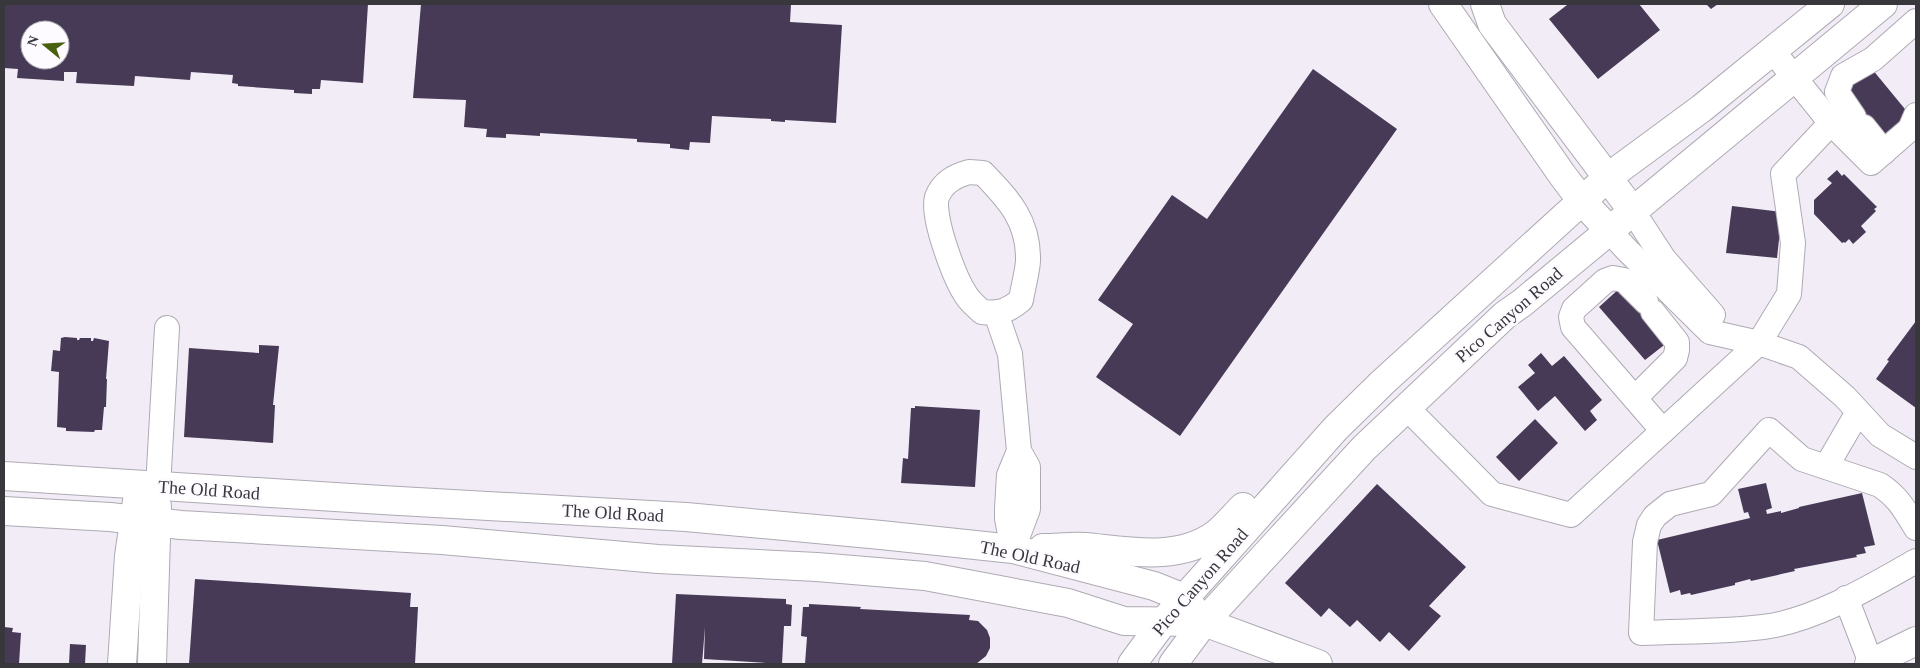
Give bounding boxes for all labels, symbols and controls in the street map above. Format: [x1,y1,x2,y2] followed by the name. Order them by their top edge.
[20,20,70,70] north arrow
[24,34,42,48] text: N
[1451,263,1567,367] street label: Pico Canyon Road
[157,476,261,504] street label: The Old Road
[562,500,664,526] street label: The Old Road
[1148,524,1252,640] street label: Pico Canyon Road
[978,537,1082,577] street label: The Old Road

